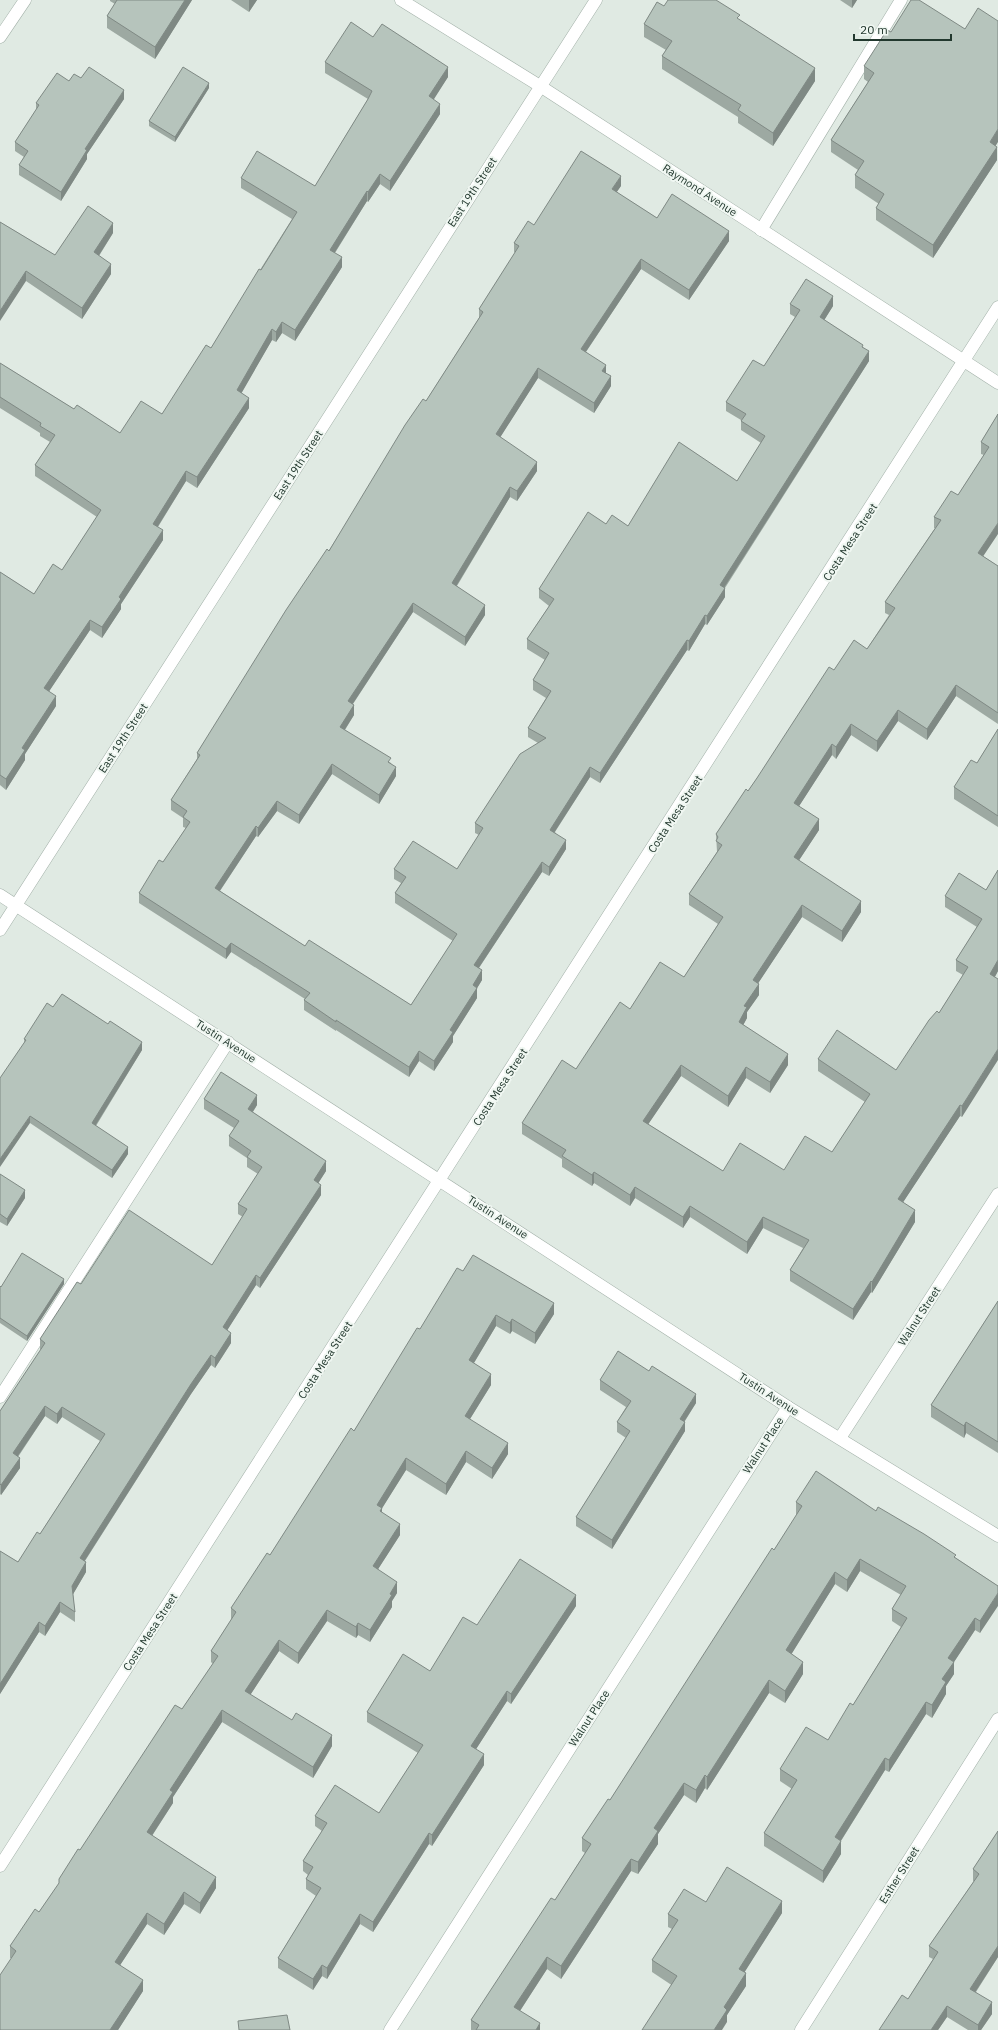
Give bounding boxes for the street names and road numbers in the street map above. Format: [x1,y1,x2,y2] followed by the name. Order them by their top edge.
[444,154,500,229] street label: East 19th Street
[660,161,740,219] street label: Raymond Avenue
[270,427,326,502] street label: East 19th Street
[820,501,880,583] street label: Costa Mesa Street
[95,700,151,775] street label: East 19th Street
[645,773,705,855] street label: Costa Mesa Street
[193,1016,259,1066] street label: Tustin Avenue
[470,1046,530,1128] street label: Costa Mesa Street
[465,1192,531,1242] street label: Tustin Avenue
[895,1284,943,1348] street label: Walnut Street
[295,1319,355,1401] street label: Costa Mesa Street
[736,1369,802,1419] street label: Tustin Avenue
[740,1414,786,1476] street label: Walnut Place
[120,1591,180,1673] street label: Costa Mesa Street
[566,1687,612,1749] street label: Walnut Place
[876,1844,922,1906] street label: Esther Street

